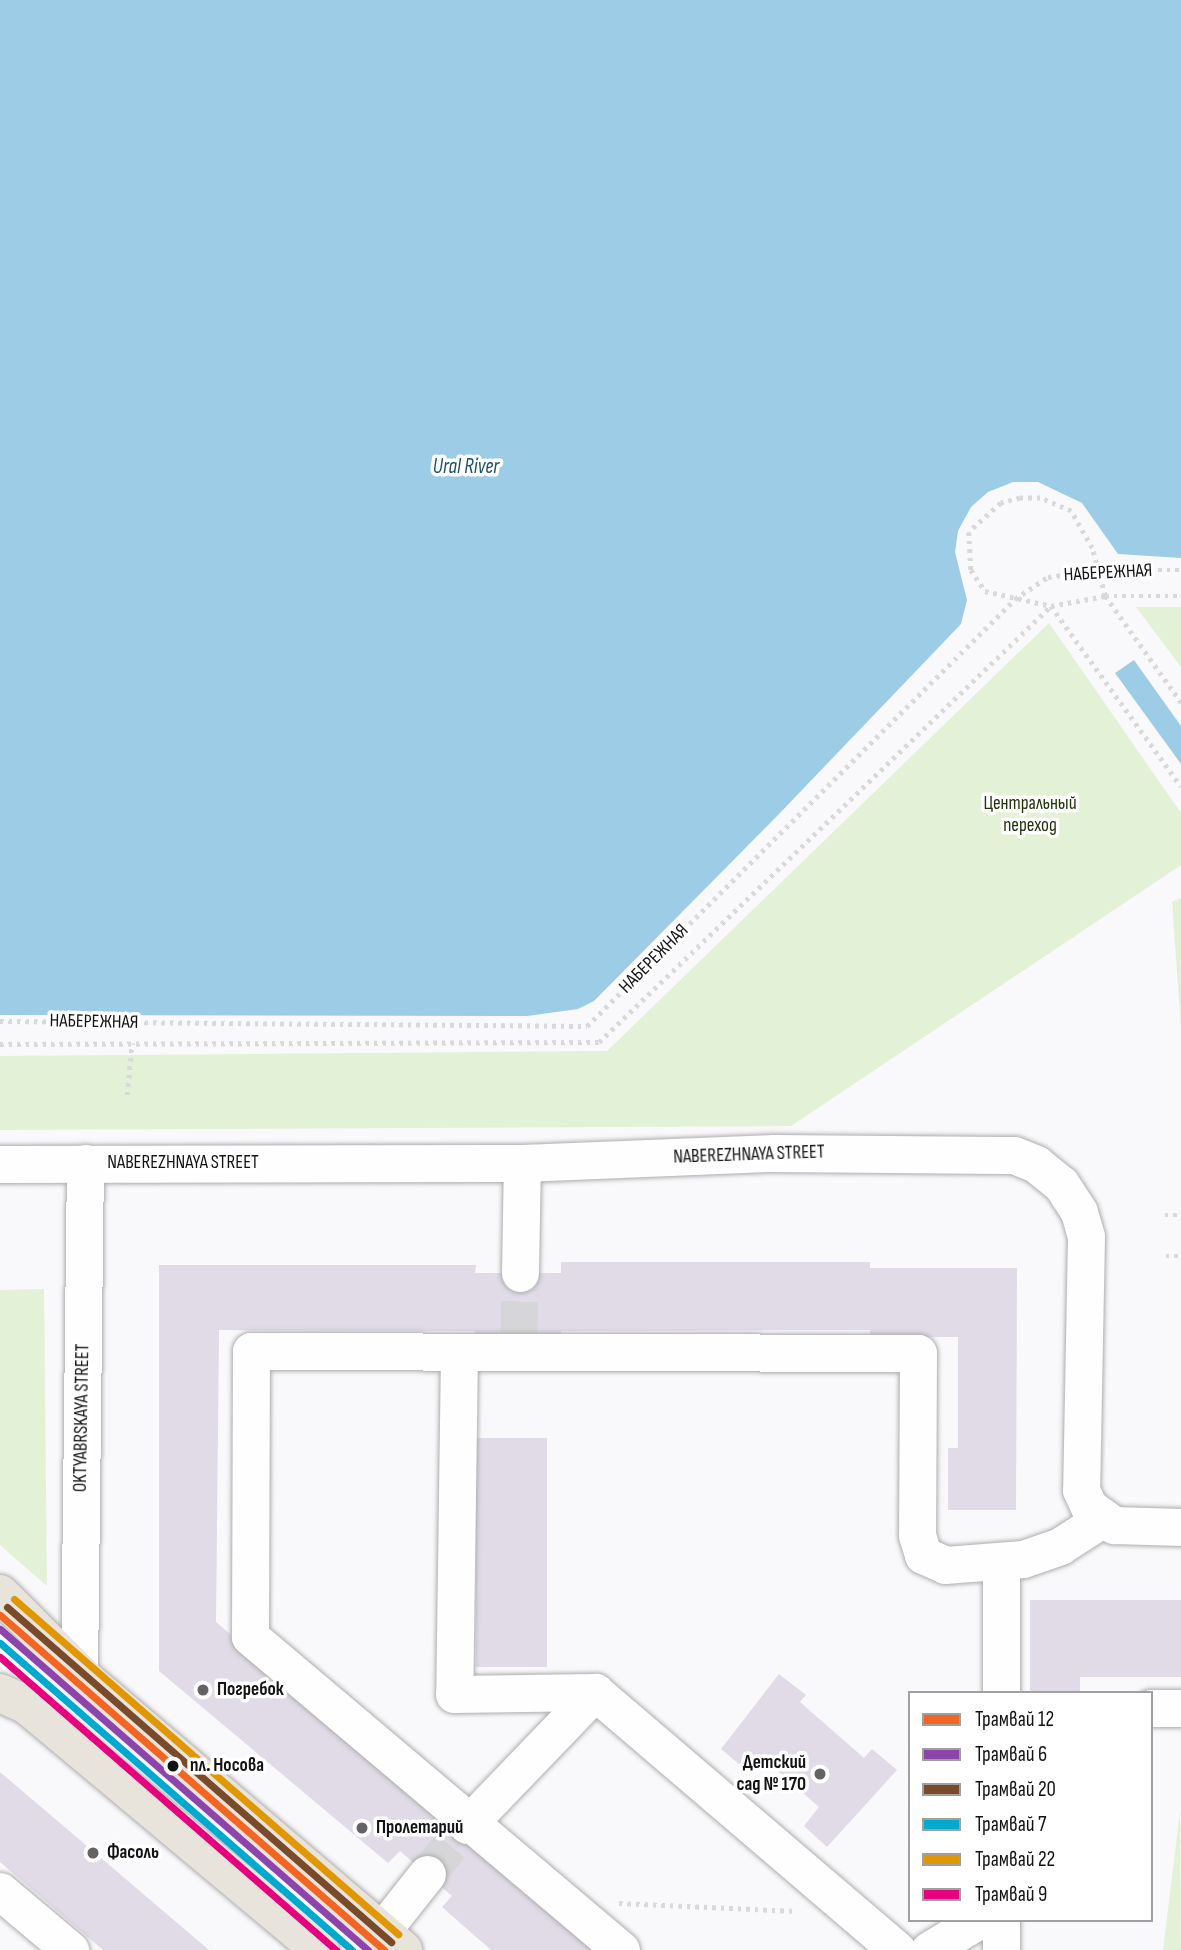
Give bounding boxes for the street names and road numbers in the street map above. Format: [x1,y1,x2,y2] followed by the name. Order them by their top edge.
[1063,559,1153,587] street label: НАБЕРЕЖНАЯ
[615,920,693,998] street label: НАБЕРЕЖНАЯ
[50,1010,138,1034] street label: НАБЕРЕЖНАЯ
[673,1141,825,1169] street label: NABEREZHNAYA STREET
[107,1152,259,1174] street label: NABEREZHNAYA STREET
[69,1344,95,1492] street label: OKTYABRSKAYA STREET

